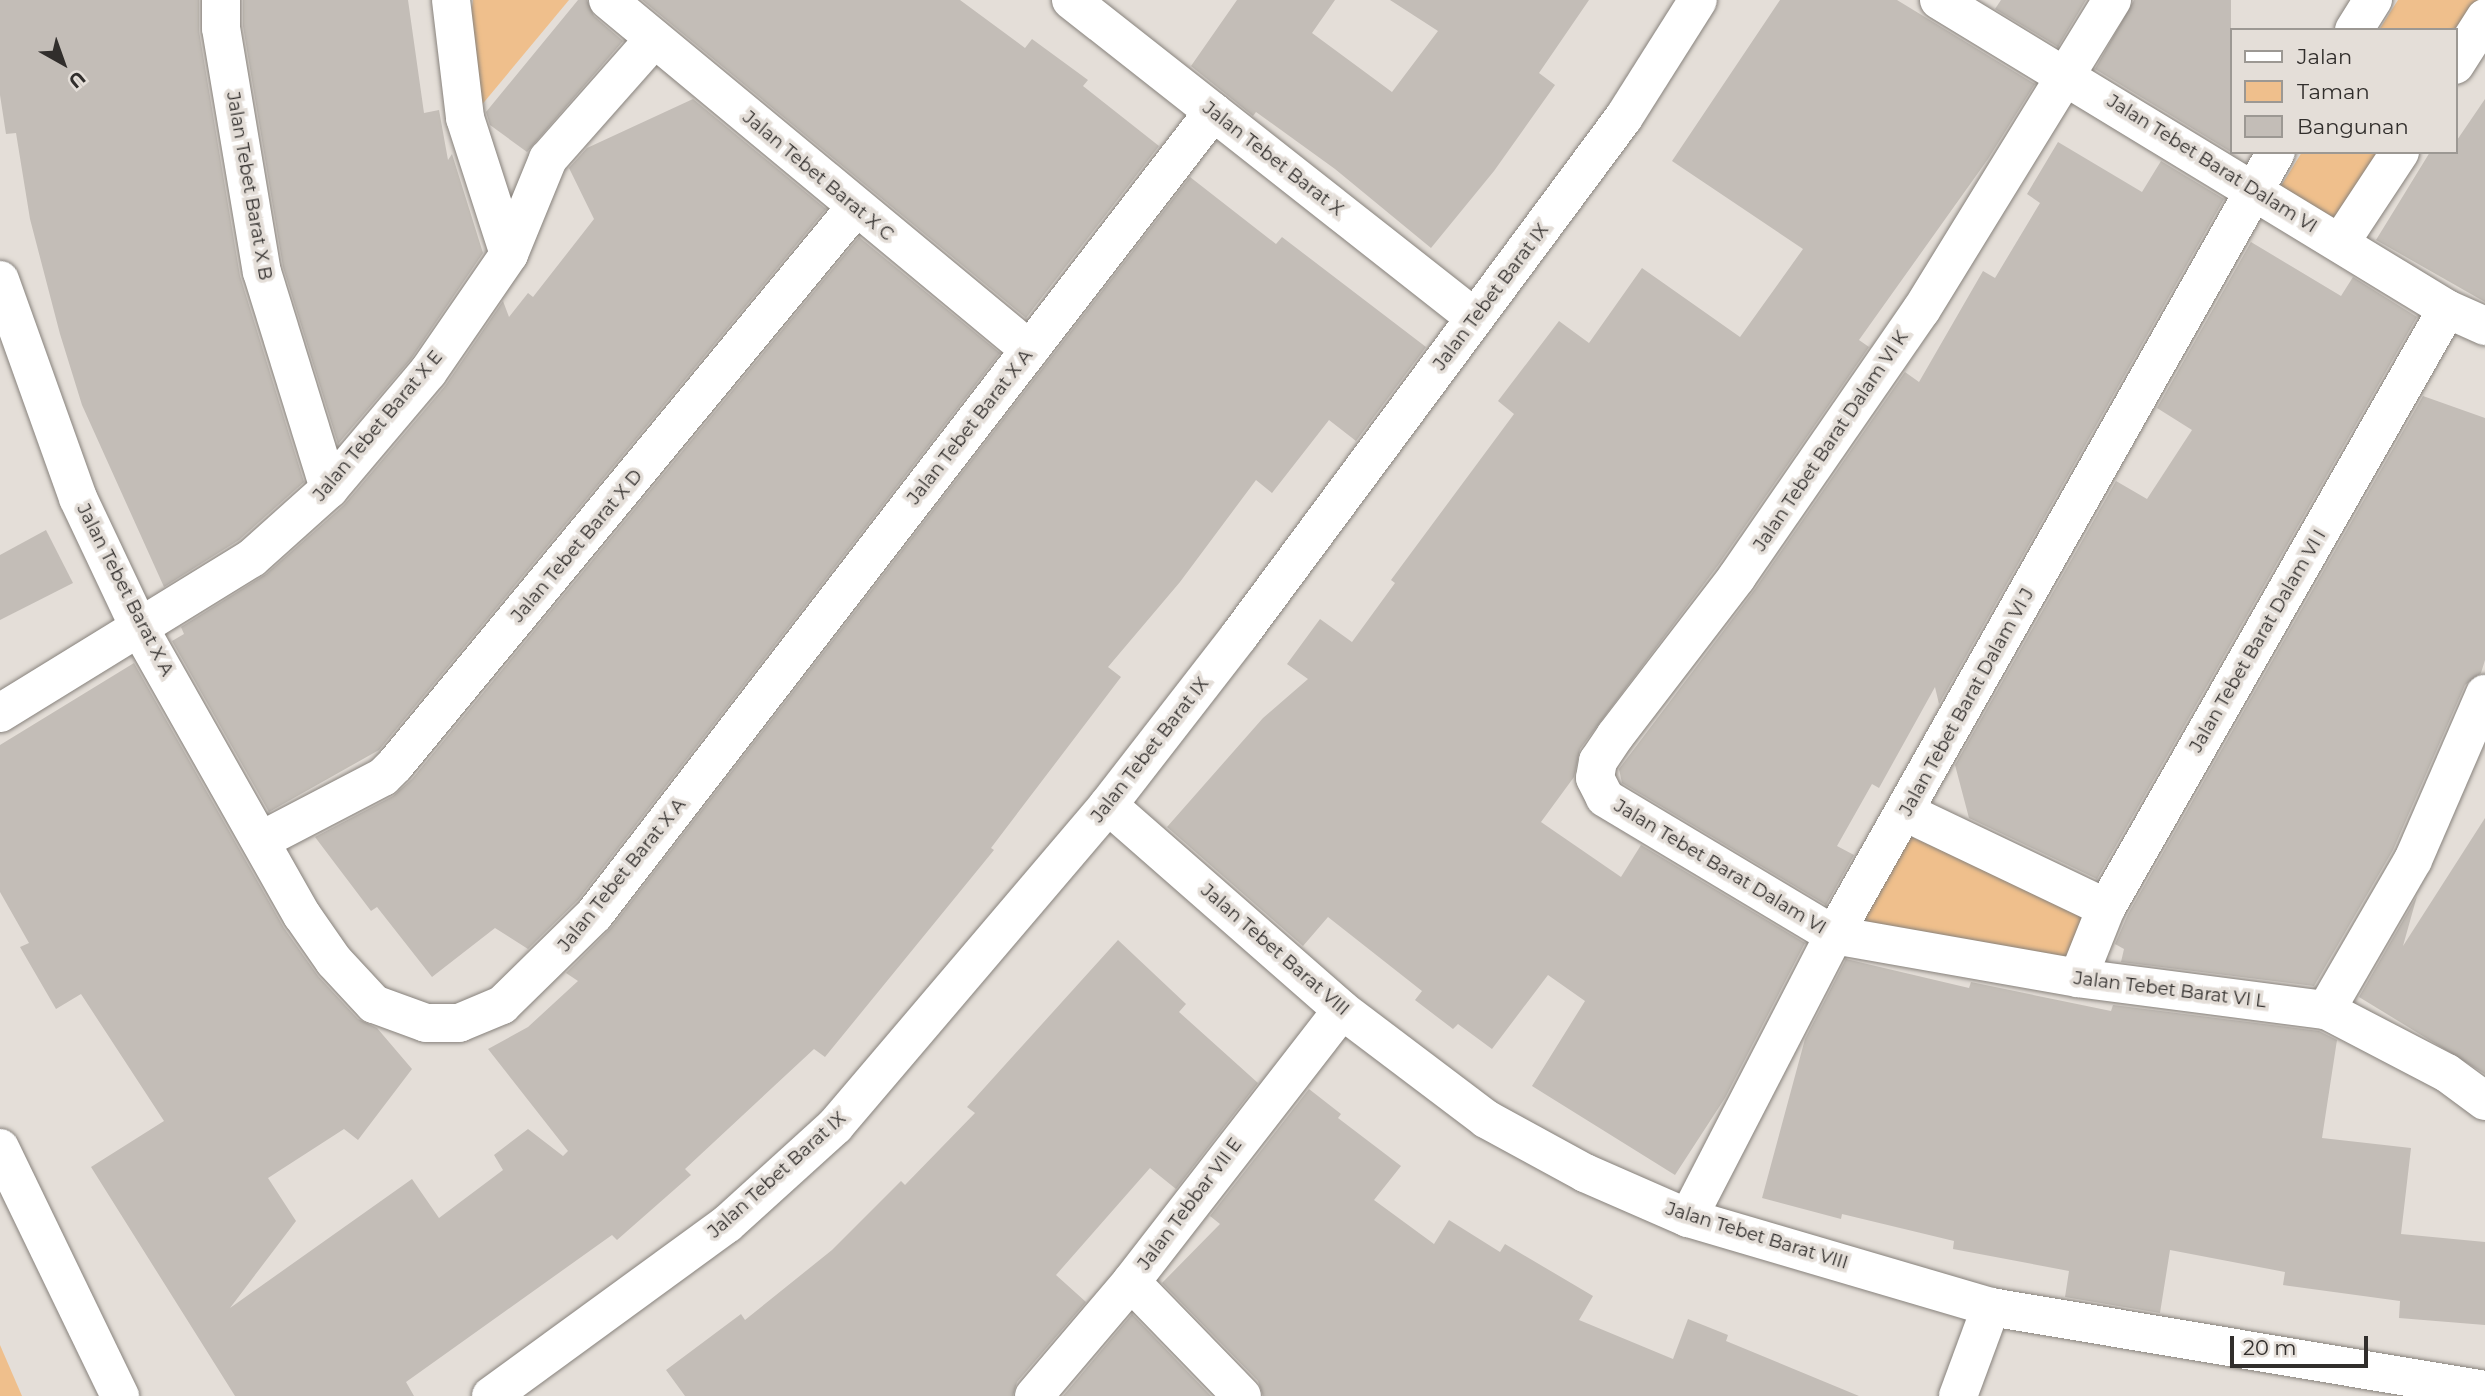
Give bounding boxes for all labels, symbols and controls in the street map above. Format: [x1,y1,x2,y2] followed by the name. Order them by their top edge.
[28,28,98,98] north arrow
[2230,28,2457,154] legend
[2297,44,2352,69] text: Jalan
[64,66,90,93] text: U
[2297,79,2370,104] text: Taman
[222,90,276,282] street label: Jalan Tebet Barat X B
[2103,90,2321,238] street label: Jalan Tebet Barat Dalam VI
[1198,97,1348,221] street label: Jalan Tebet Barat X
[738,107,898,245] street label: Jalan Tebet Barat X C
[2297,114,2409,139] text: Bangunan
[1429,220,1553,374] street label: Jalan Tebet Barat IX
[1749,327,1913,555] street label: Jalan Tebet Barat Dalam VI K
[903,345,1037,509] street label: Jalan Tebet Barat X A
[309,347,447,505] street label: Jalan Tebet Barat X E
[507,466,647,626] street label: Jalan Tebet Barat X D
[72,500,178,680] street label: Jalan Tebet Barat X A
[2185,526,2331,756] street label: Jalan Tebet Barat Dalam VI I
[1895,584,2039,820] street label: Jalan Tebet Barat Dalam VI J
[1087,673,1213,827] street label: Jalan Tebet Barat IX
[554,794,690,956] street label: Jalan Tebet Barat X A
[1610,795,1830,939] street label: Jalan Tebet Barat Dalam VI
[1197,880,1353,1020] street label: Jalan Tebet Barat VIII
[2073,967,2267,1013] street label: Jalan Tebet Barat VI L
[704,1108,850,1242] street label: Jalan Tebet Barat IX
[1134,1134,1246,1274] street label: Jalan Tebbar VII E
[1663,1198,1851,1274] street label: Jalan Tebet Barat VIII
[2233,1322,2371,1366] scale bar
[2243,1335,2297,1360] text: 20 m

